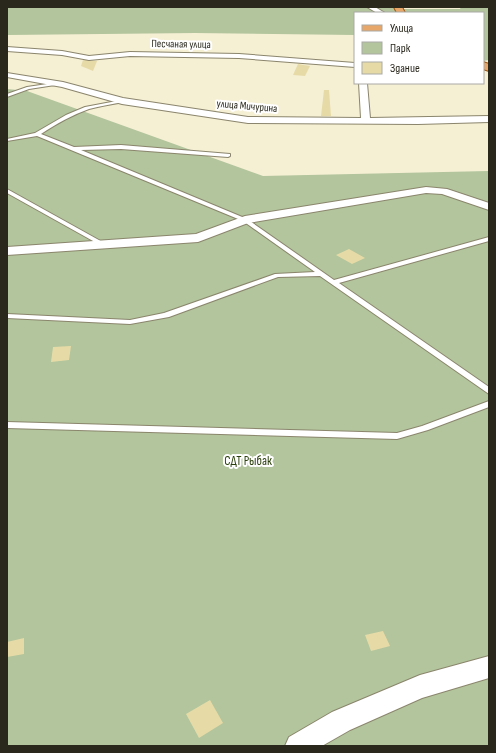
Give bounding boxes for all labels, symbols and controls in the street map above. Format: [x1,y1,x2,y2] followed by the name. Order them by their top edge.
[354,12,484,84] legend
[390,21,414,36] text: Улица
[151,37,211,51] street label: Песчаная улица
[390,41,411,56] text: Парк
[390,61,420,76] text: Здание
[216,97,278,115] street label: улица Мичурина
[224,453,272,469] park label: СДТ Рыбак

